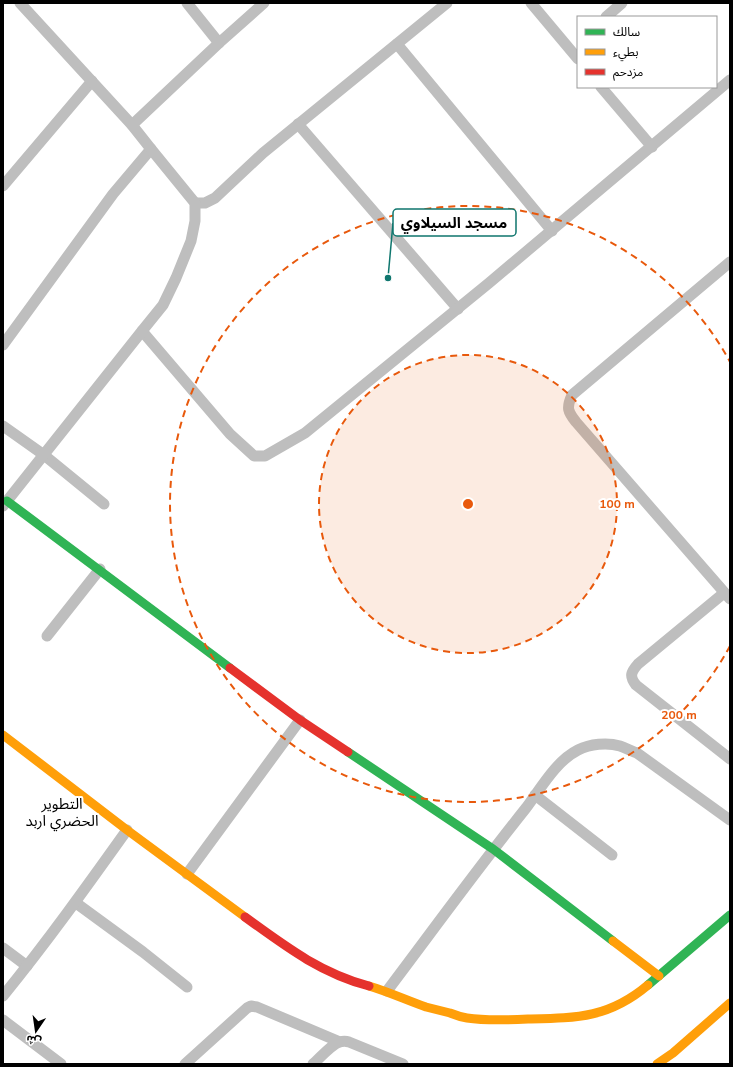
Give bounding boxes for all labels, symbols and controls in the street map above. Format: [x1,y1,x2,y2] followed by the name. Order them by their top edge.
[577,16,717,88] legend
[613,24,640,40] text: سالك
[613,44,639,62] text: بطيء
[613,64,643,81] text: مزدحم
[393,209,516,236] callout: مسجد السيلاوي
[401,213,507,234] text: مسجد السيلاوي
[599,496,635,512] text: 100 m
[461,497,475,511] centre of rings
[661,707,697,723] text: 200 m
[25,794,99,832] district label: التطوير الحضري اربد
[16,1011,56,1051] north arrow
[25,1031,43,1049] text: ش

